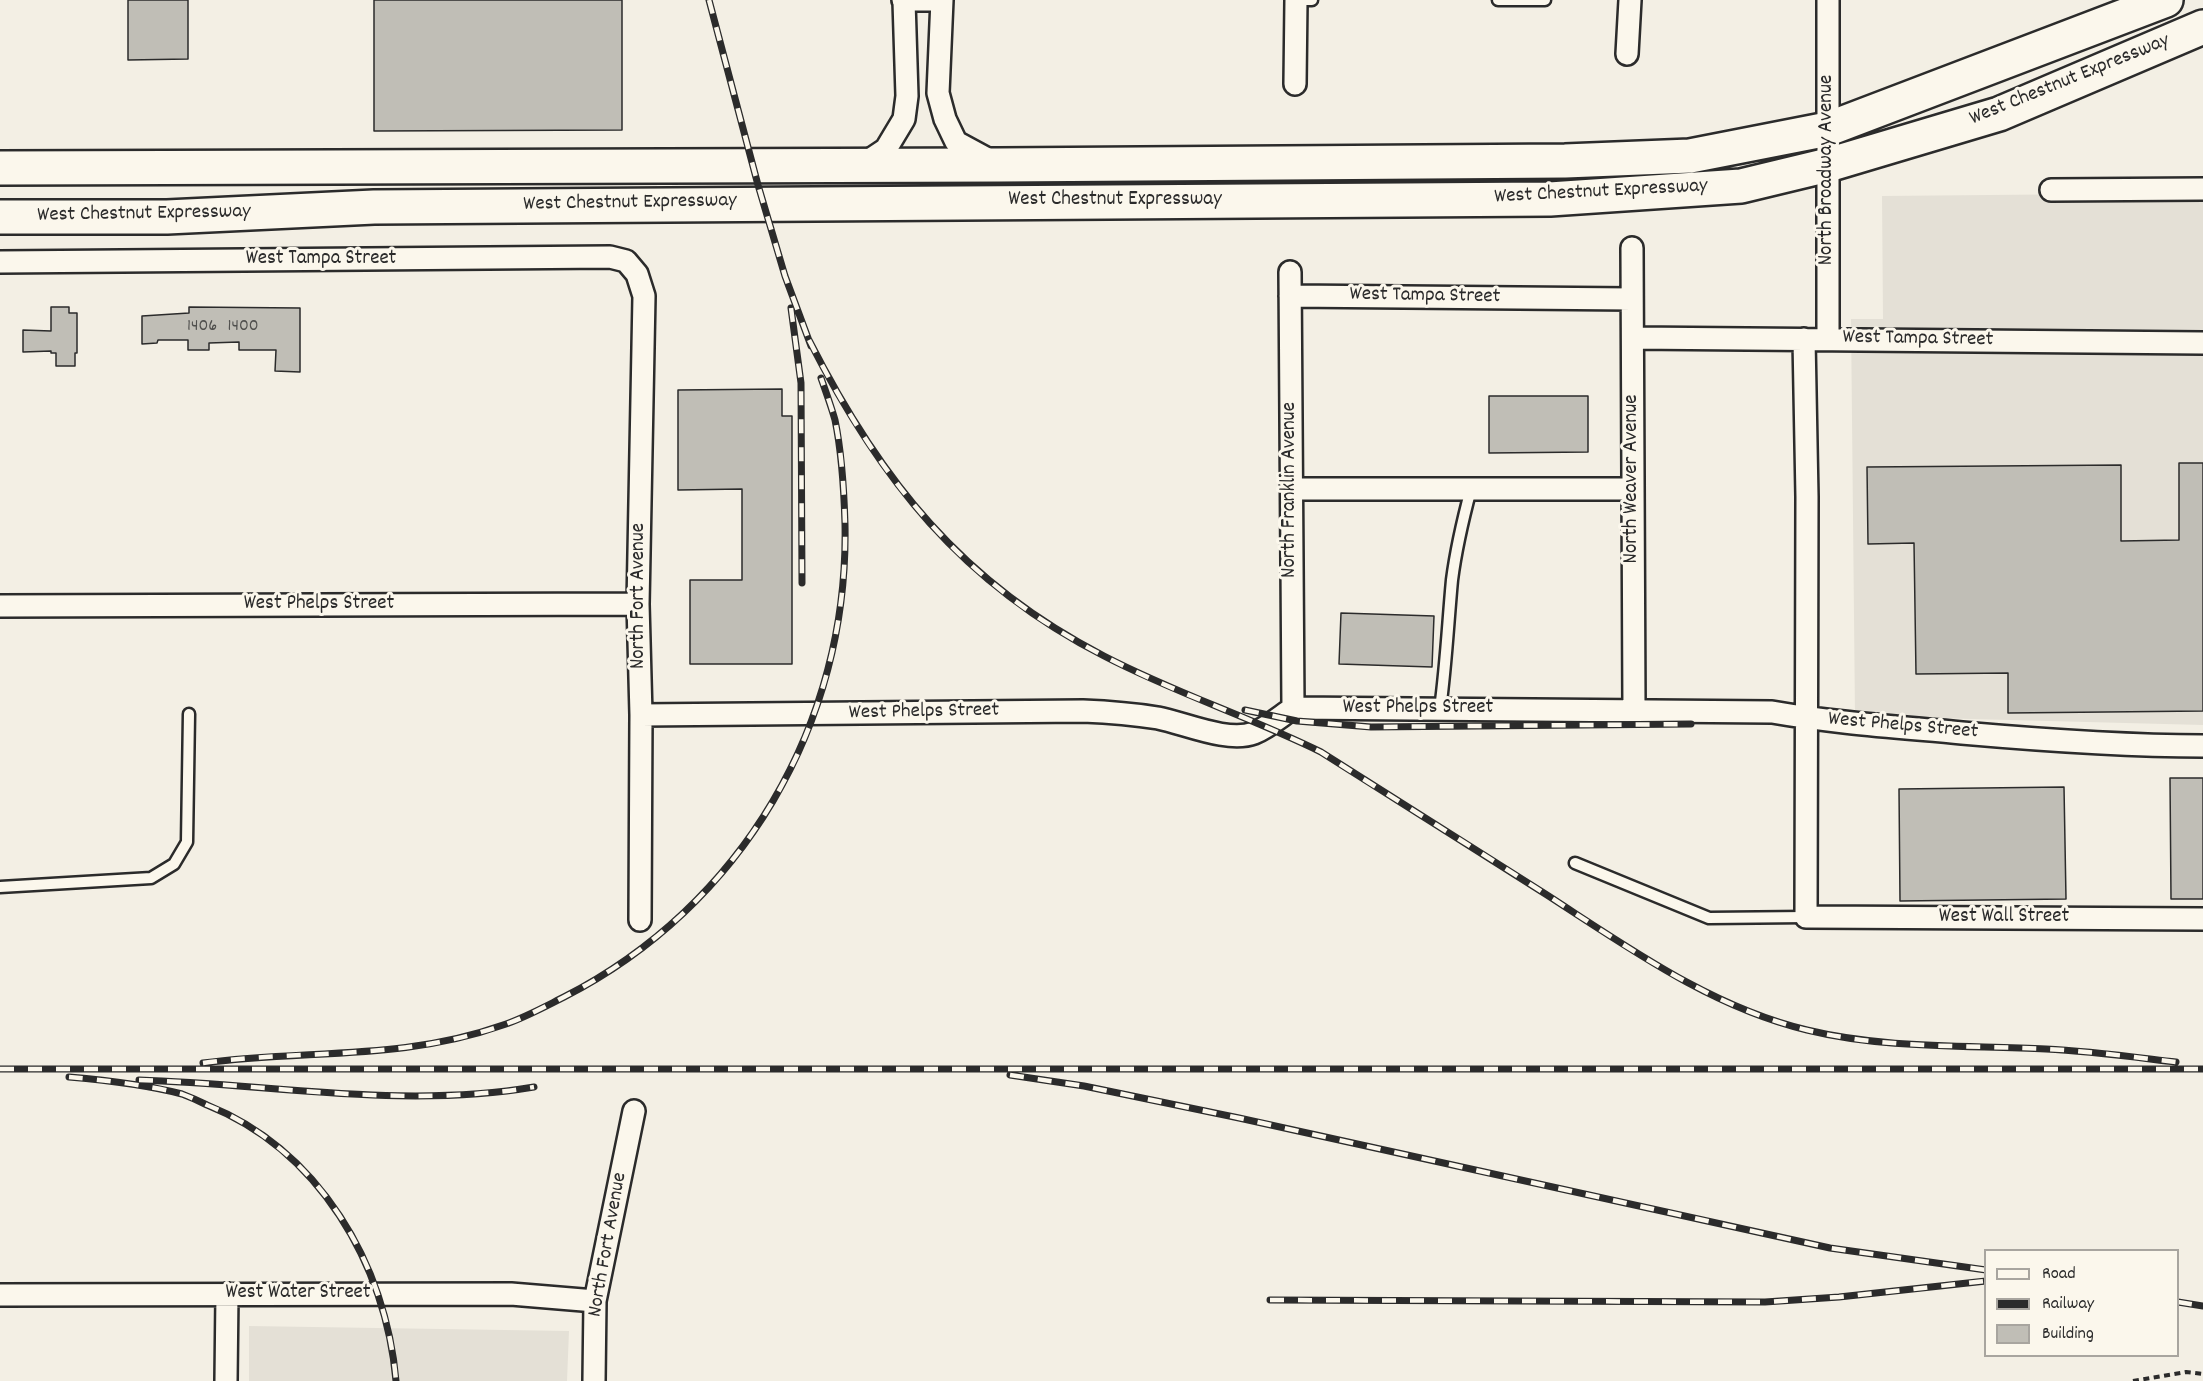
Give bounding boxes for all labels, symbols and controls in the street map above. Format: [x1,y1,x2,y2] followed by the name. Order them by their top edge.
[1966,29,2174,133] street label: West Chestnut Expressway
[1815,75,1841,265] street label: North Broadway Avenue
[1494,175,1708,211] street label: West Chestnut Expressway
[1008,188,1222,214] street label: West Chestnut Expressway
[523,190,737,218] street label: West Chestnut Expressway
[37,201,251,229] street label: West Chestnut Expressway
[246,247,396,273] street label: West Tampa Street
[1349,283,1501,311] street label: West Tampa Street
[187,317,217,339] house number: 1406
[227,317,259,339] house number: 1400
[1842,326,1994,354] street label: West Tampa Street
[1620,395,1646,563] street label: North Weaver Avenue
[1278,402,1304,578] street label: North Franklin Avenue
[627,523,653,669] street label: North Fort Avenue
[244,592,394,618] street label: West Phelps Street
[1343,696,1493,722] street label: West Phelps Street
[849,699,999,727] street label: West Phelps Street
[1827,708,1979,746] street label: West Phelps Street
[1939,905,2069,931] street label: West Wall Street
[584,1171,634,1319] street label: North Fort Avenue
[1984,1249,2179,1357] legend
[2042,1262,2076,1287] text: Road
[225,1281,371,1307] street label: West Water Street
[2042,1292,2094,1317] text: Railway
[2042,1322,2094,1347] text: Building

